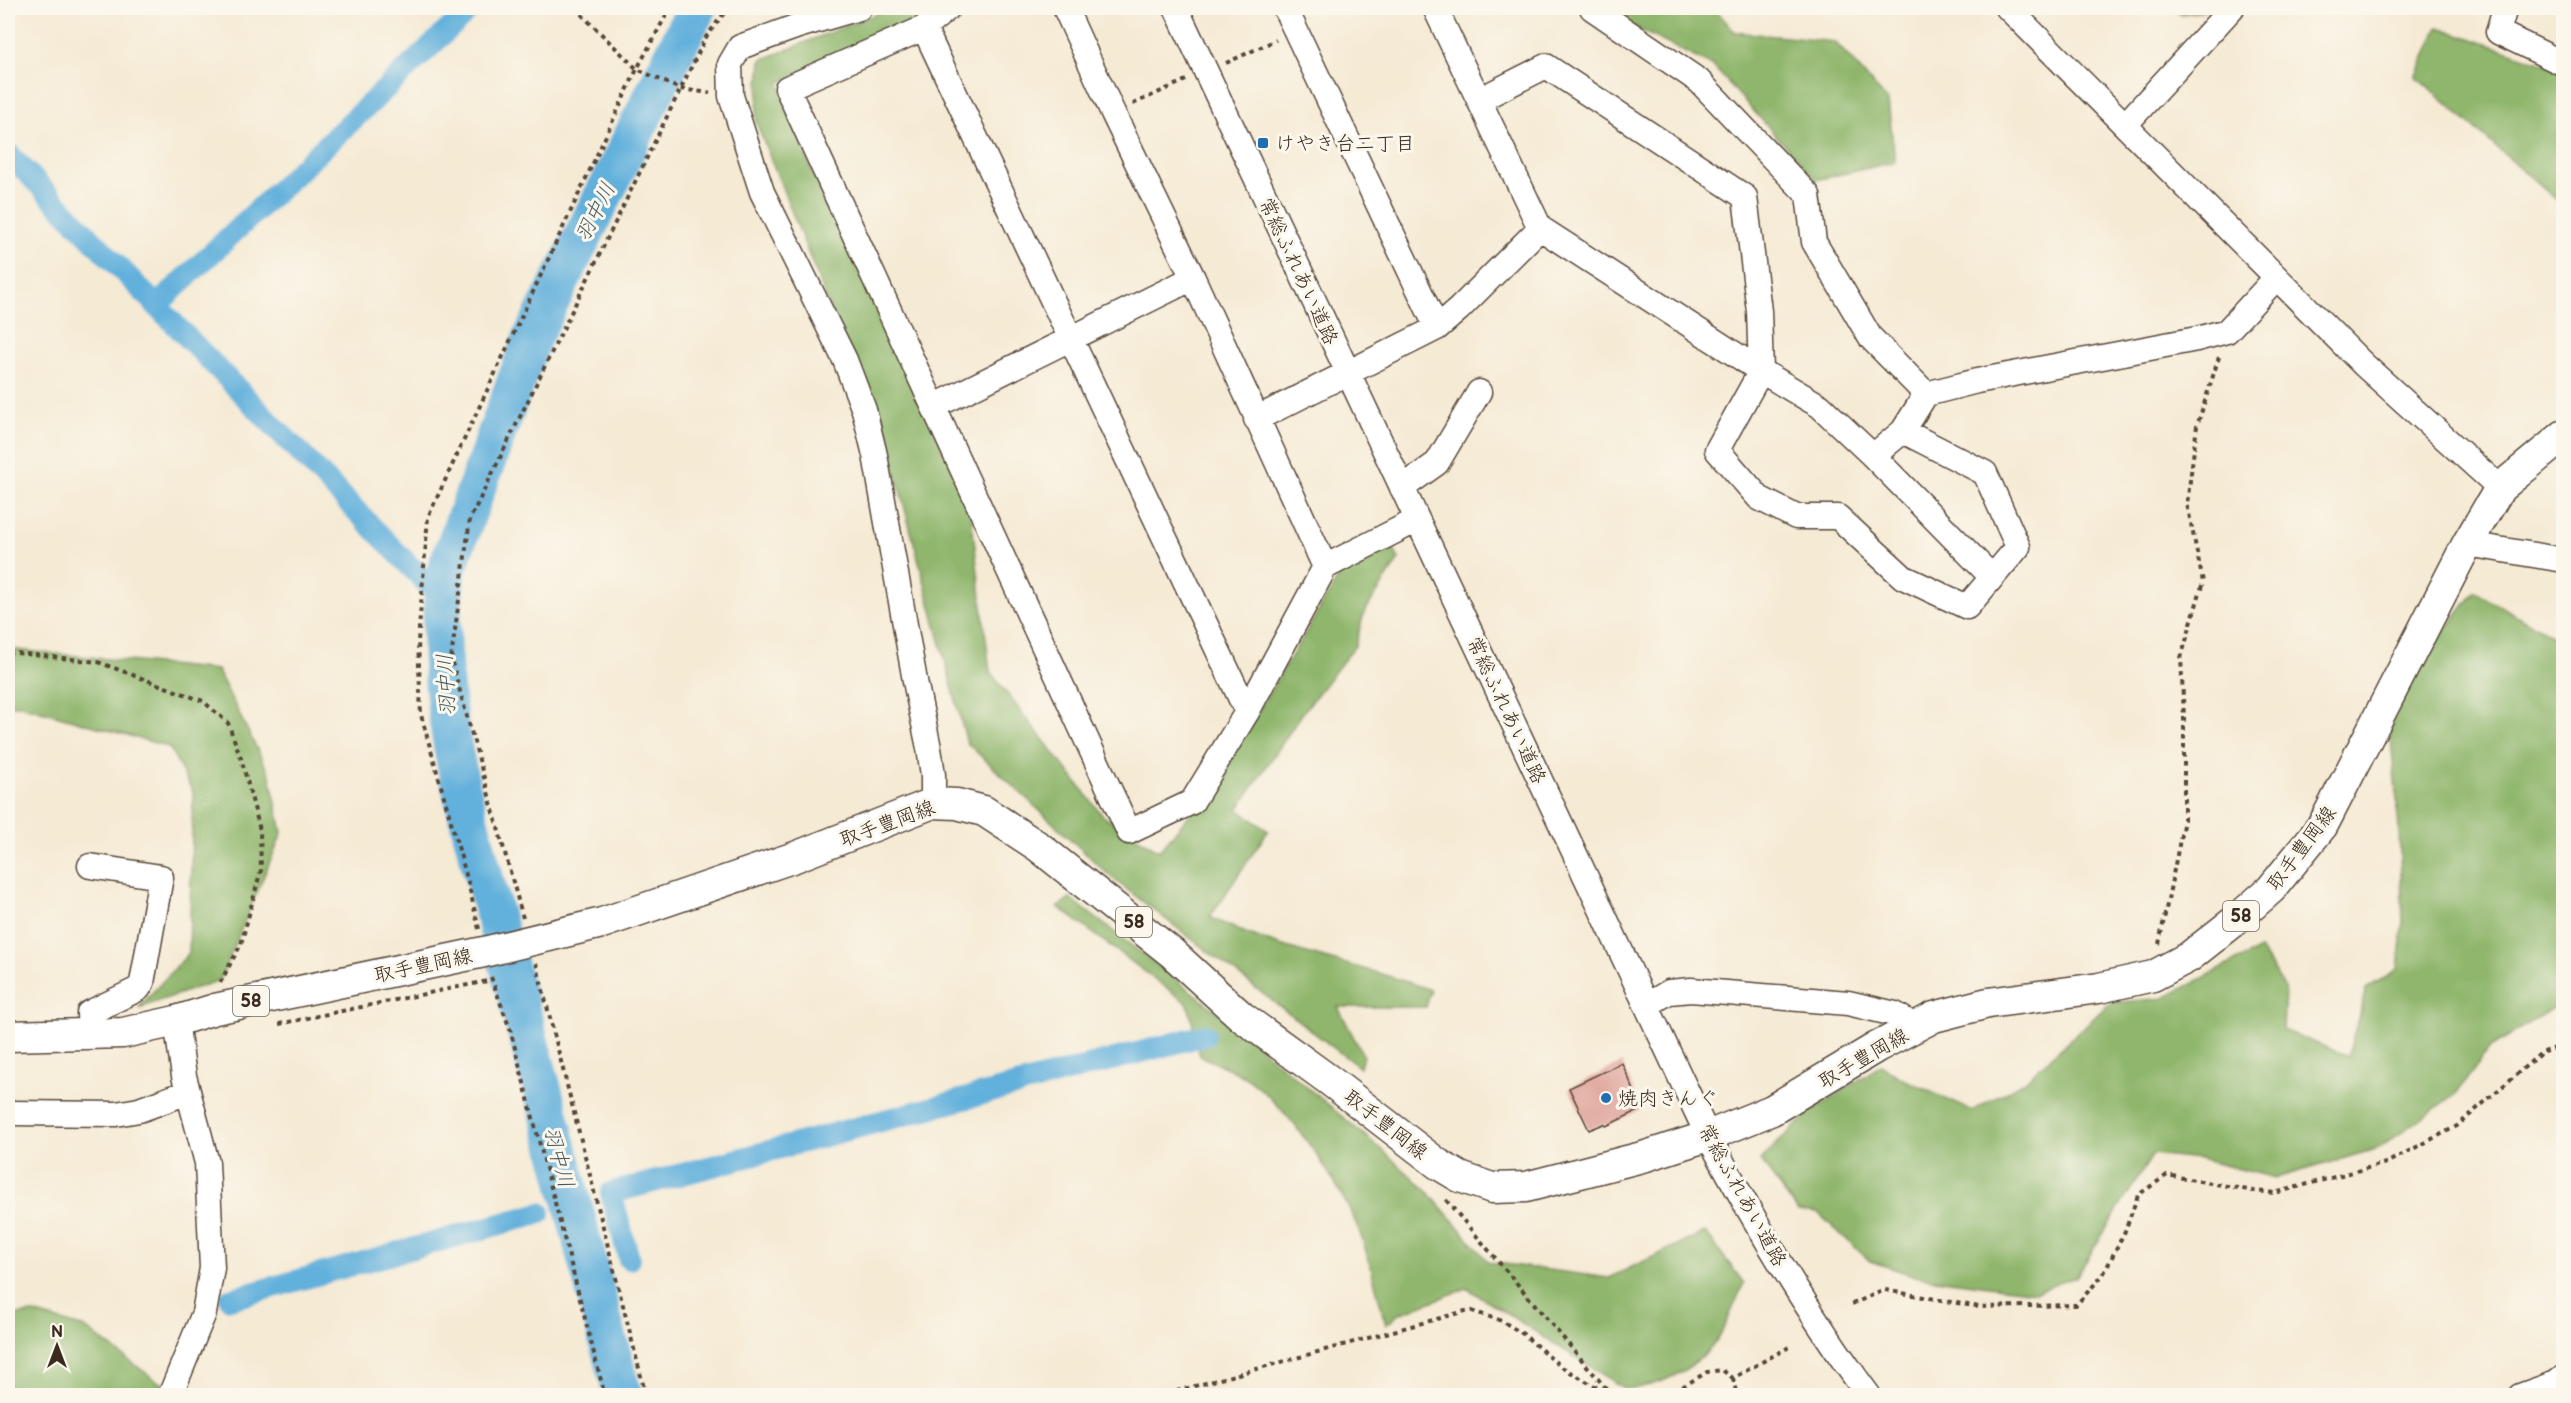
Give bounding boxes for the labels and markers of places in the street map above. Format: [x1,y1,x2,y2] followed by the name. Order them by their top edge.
[1275,132,1415,156] place label: けやき台二丁目
[1256,136,1270,150] marker: けやき台二丁目
[1618,1087,1718,1111] place label: 焼肉きんぐ
[1599,1091,1613,1105] marker: 焼肉きんぐ

